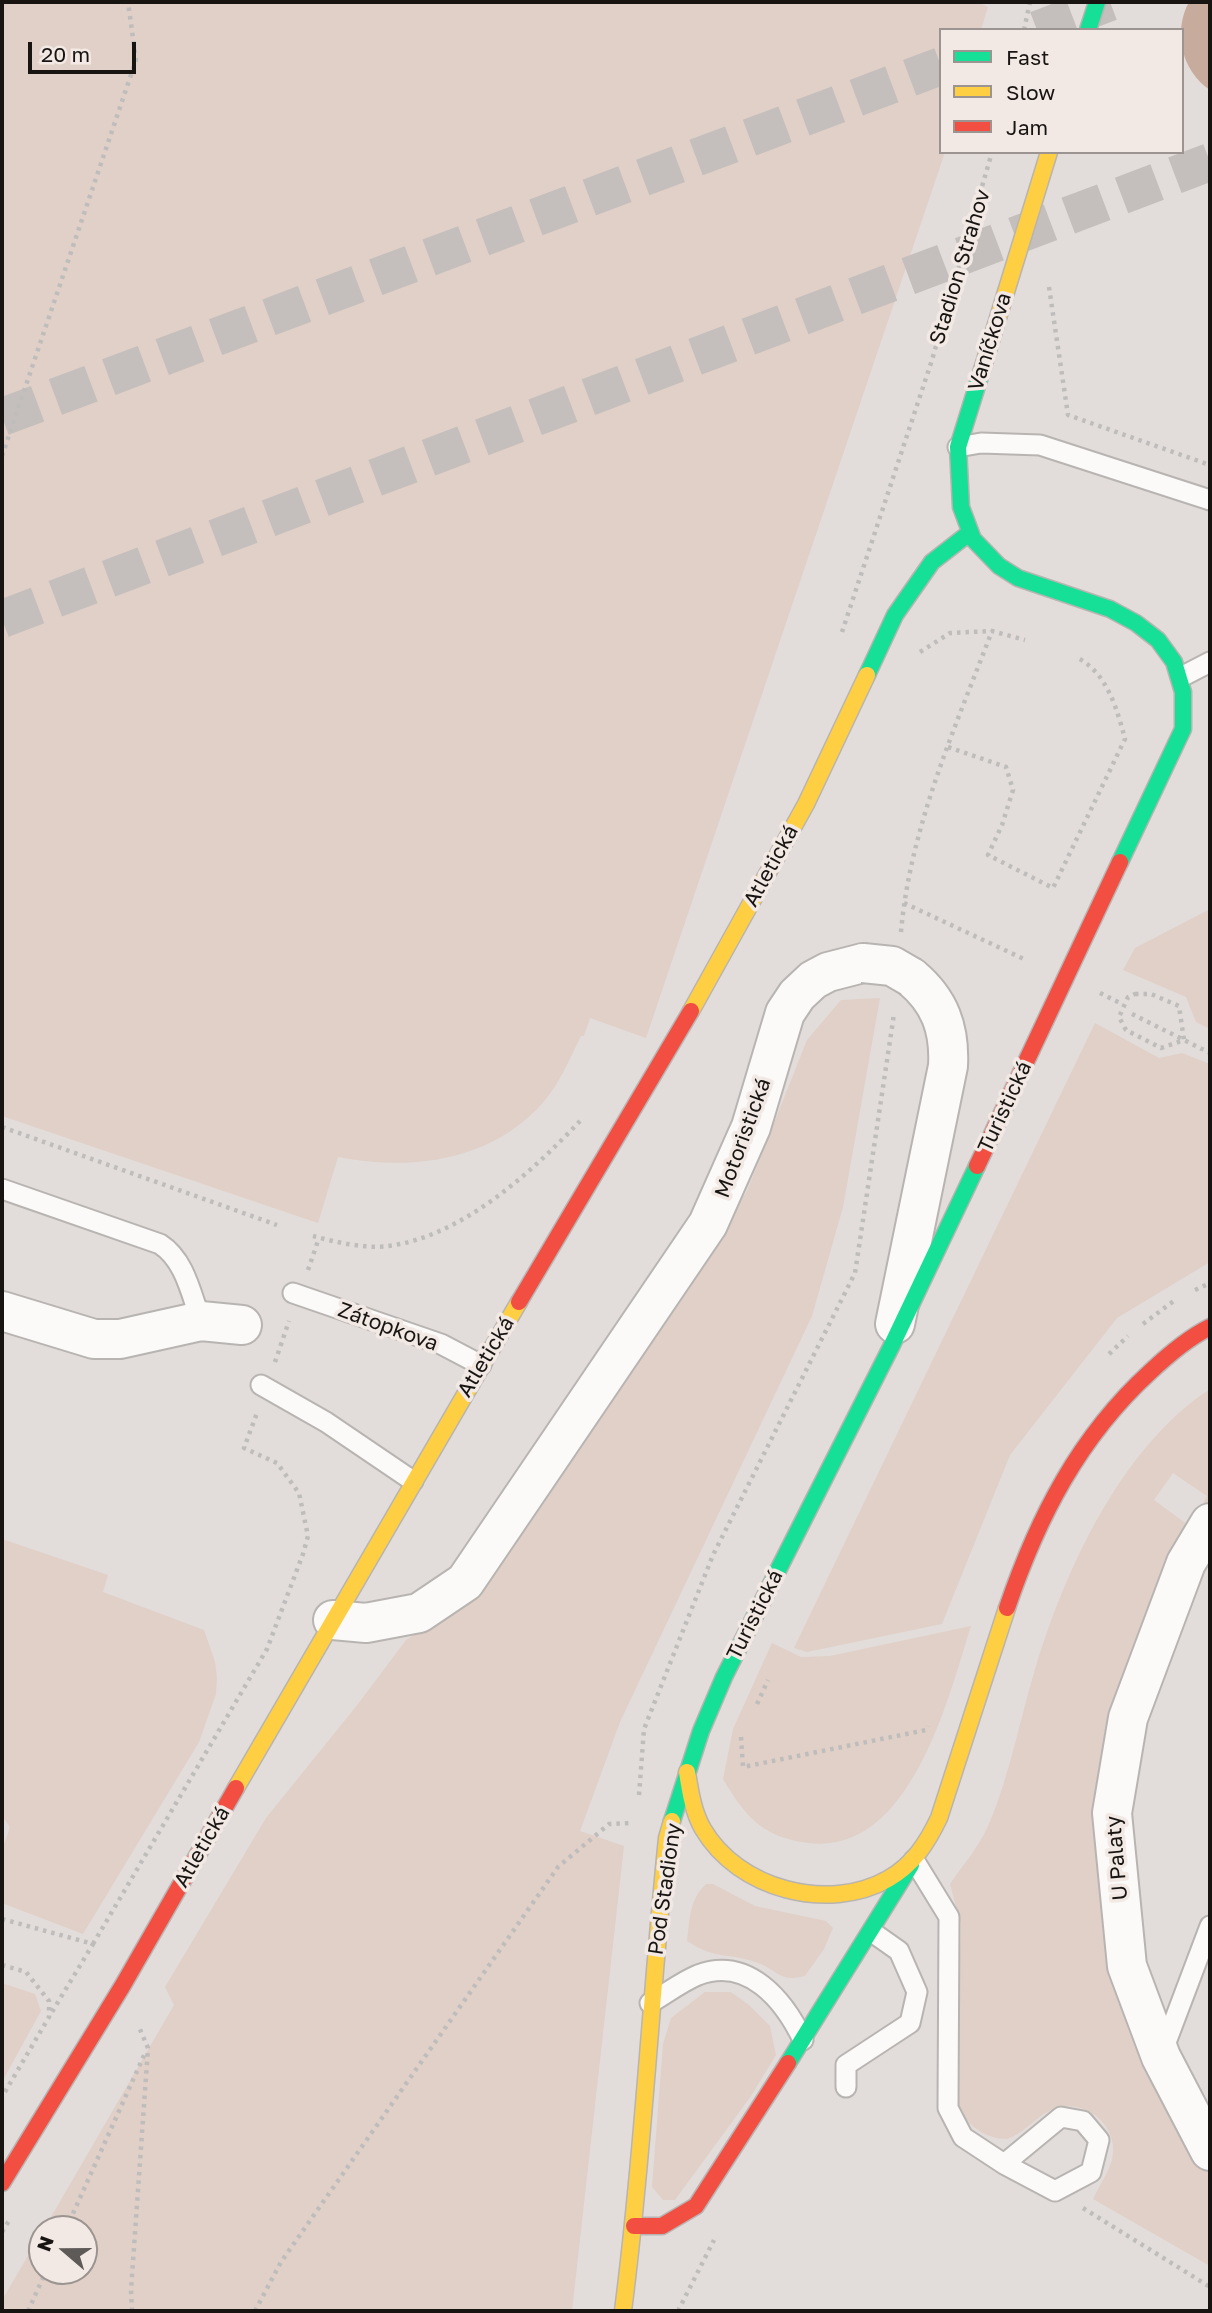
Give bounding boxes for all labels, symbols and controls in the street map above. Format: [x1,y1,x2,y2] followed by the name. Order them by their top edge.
[32,28,140,72] scale bar
[939,28,1184,154] legend
[41,41,90,67] text: 20 m
[1006,44,1049,70] text: Fast
[1006,79,1055,105] text: Slow
[1006,114,1048,140] text: Jam
[924,186,996,348] street label: Stadion Strahov
[963,290,1017,394] street label: Vaníčkova
[738,821,804,911] street label: Atletická
[973,1057,1037,1157] street label: Turistická
[710,1075,776,1201] street label: Motoristická
[334,1297,442,1357] street label: Zátopkova
[452,1312,520,1402] street label: Atletická
[722,1566,788,1664] street label: Turistická
[169,1802,235,1892] street label: Atletická
[1101,1815,1133,1901] street label: U Palaty
[643,1821,687,1957] street label: Pod Stadiony
[28,2215,98,2285] north arrow
[31,2233,58,2254] text: N

